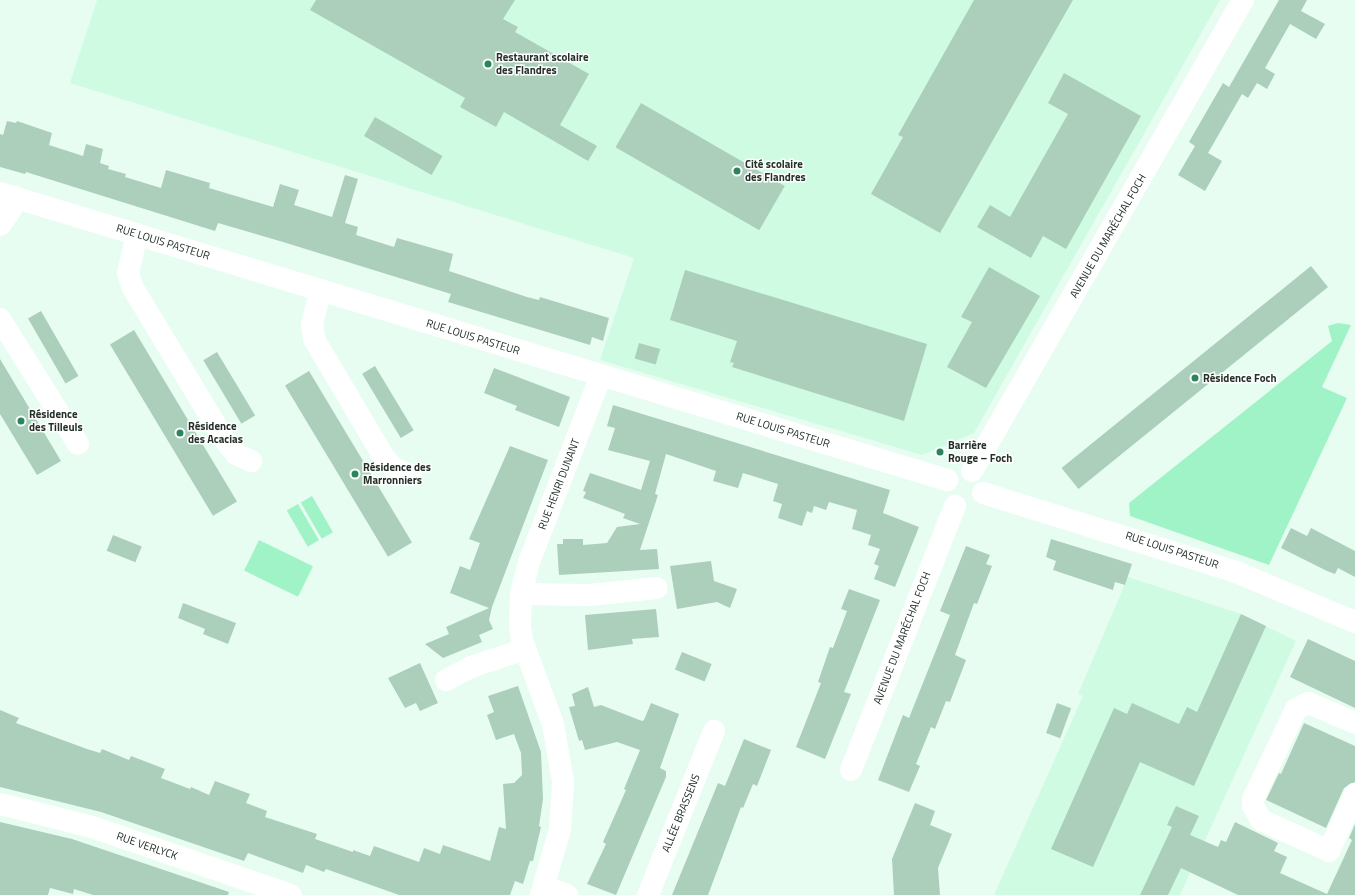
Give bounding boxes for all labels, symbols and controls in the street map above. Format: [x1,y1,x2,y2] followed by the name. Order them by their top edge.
[496,51,588,77] place label: Restaurant scolaire des Flandres
[483,59,493,69] marker: Restaurant scolaire des Flandres
[745,158,806,184] place label: Cité scolaire des Flandres
[732,166,742,176] marker: Cité scolaire des Flandres
[1067,172,1149,300] street label: AVENUE DU MARÉCHAL FOCH
[115,221,211,263] street label: RUE LOUIS PASTEUR
[425,316,521,358] street label: RUE LOUIS PASTEUR
[1203,371,1276,385] place label: Résidence Foch
[1190,373,1200,383] marker: Résidence Foch
[29,408,83,434] place label: Résidence des Tilleuls
[735,409,831,451] street label: RUE LOUIS PASTEUR
[16,416,26,426] marker: Résidence des Tilleuls
[188,420,243,446] place label: Résidence des Acacias
[175,428,185,438] marker: Résidence des Acacias
[536,437,582,531] street label: RUE HENRI DUNANT
[948,439,1012,465] place label: Barrière Rouge – Foch
[935,447,945,457] marker: Barrière Rouge – Foch
[363,461,431,487] place label: Résidence des Marronniers
[350,469,360,479] marker: Résidence des Marronniers
[1124,529,1220,571] street label: RUE LOUIS PASTEUR
[871,570,933,706] street label: AVENUE DU MARÉCHAL FOCH
[659,772,703,854] street label: ALLÉE BRASSENS
[115,829,179,863] street label: RUE VERLYCK

